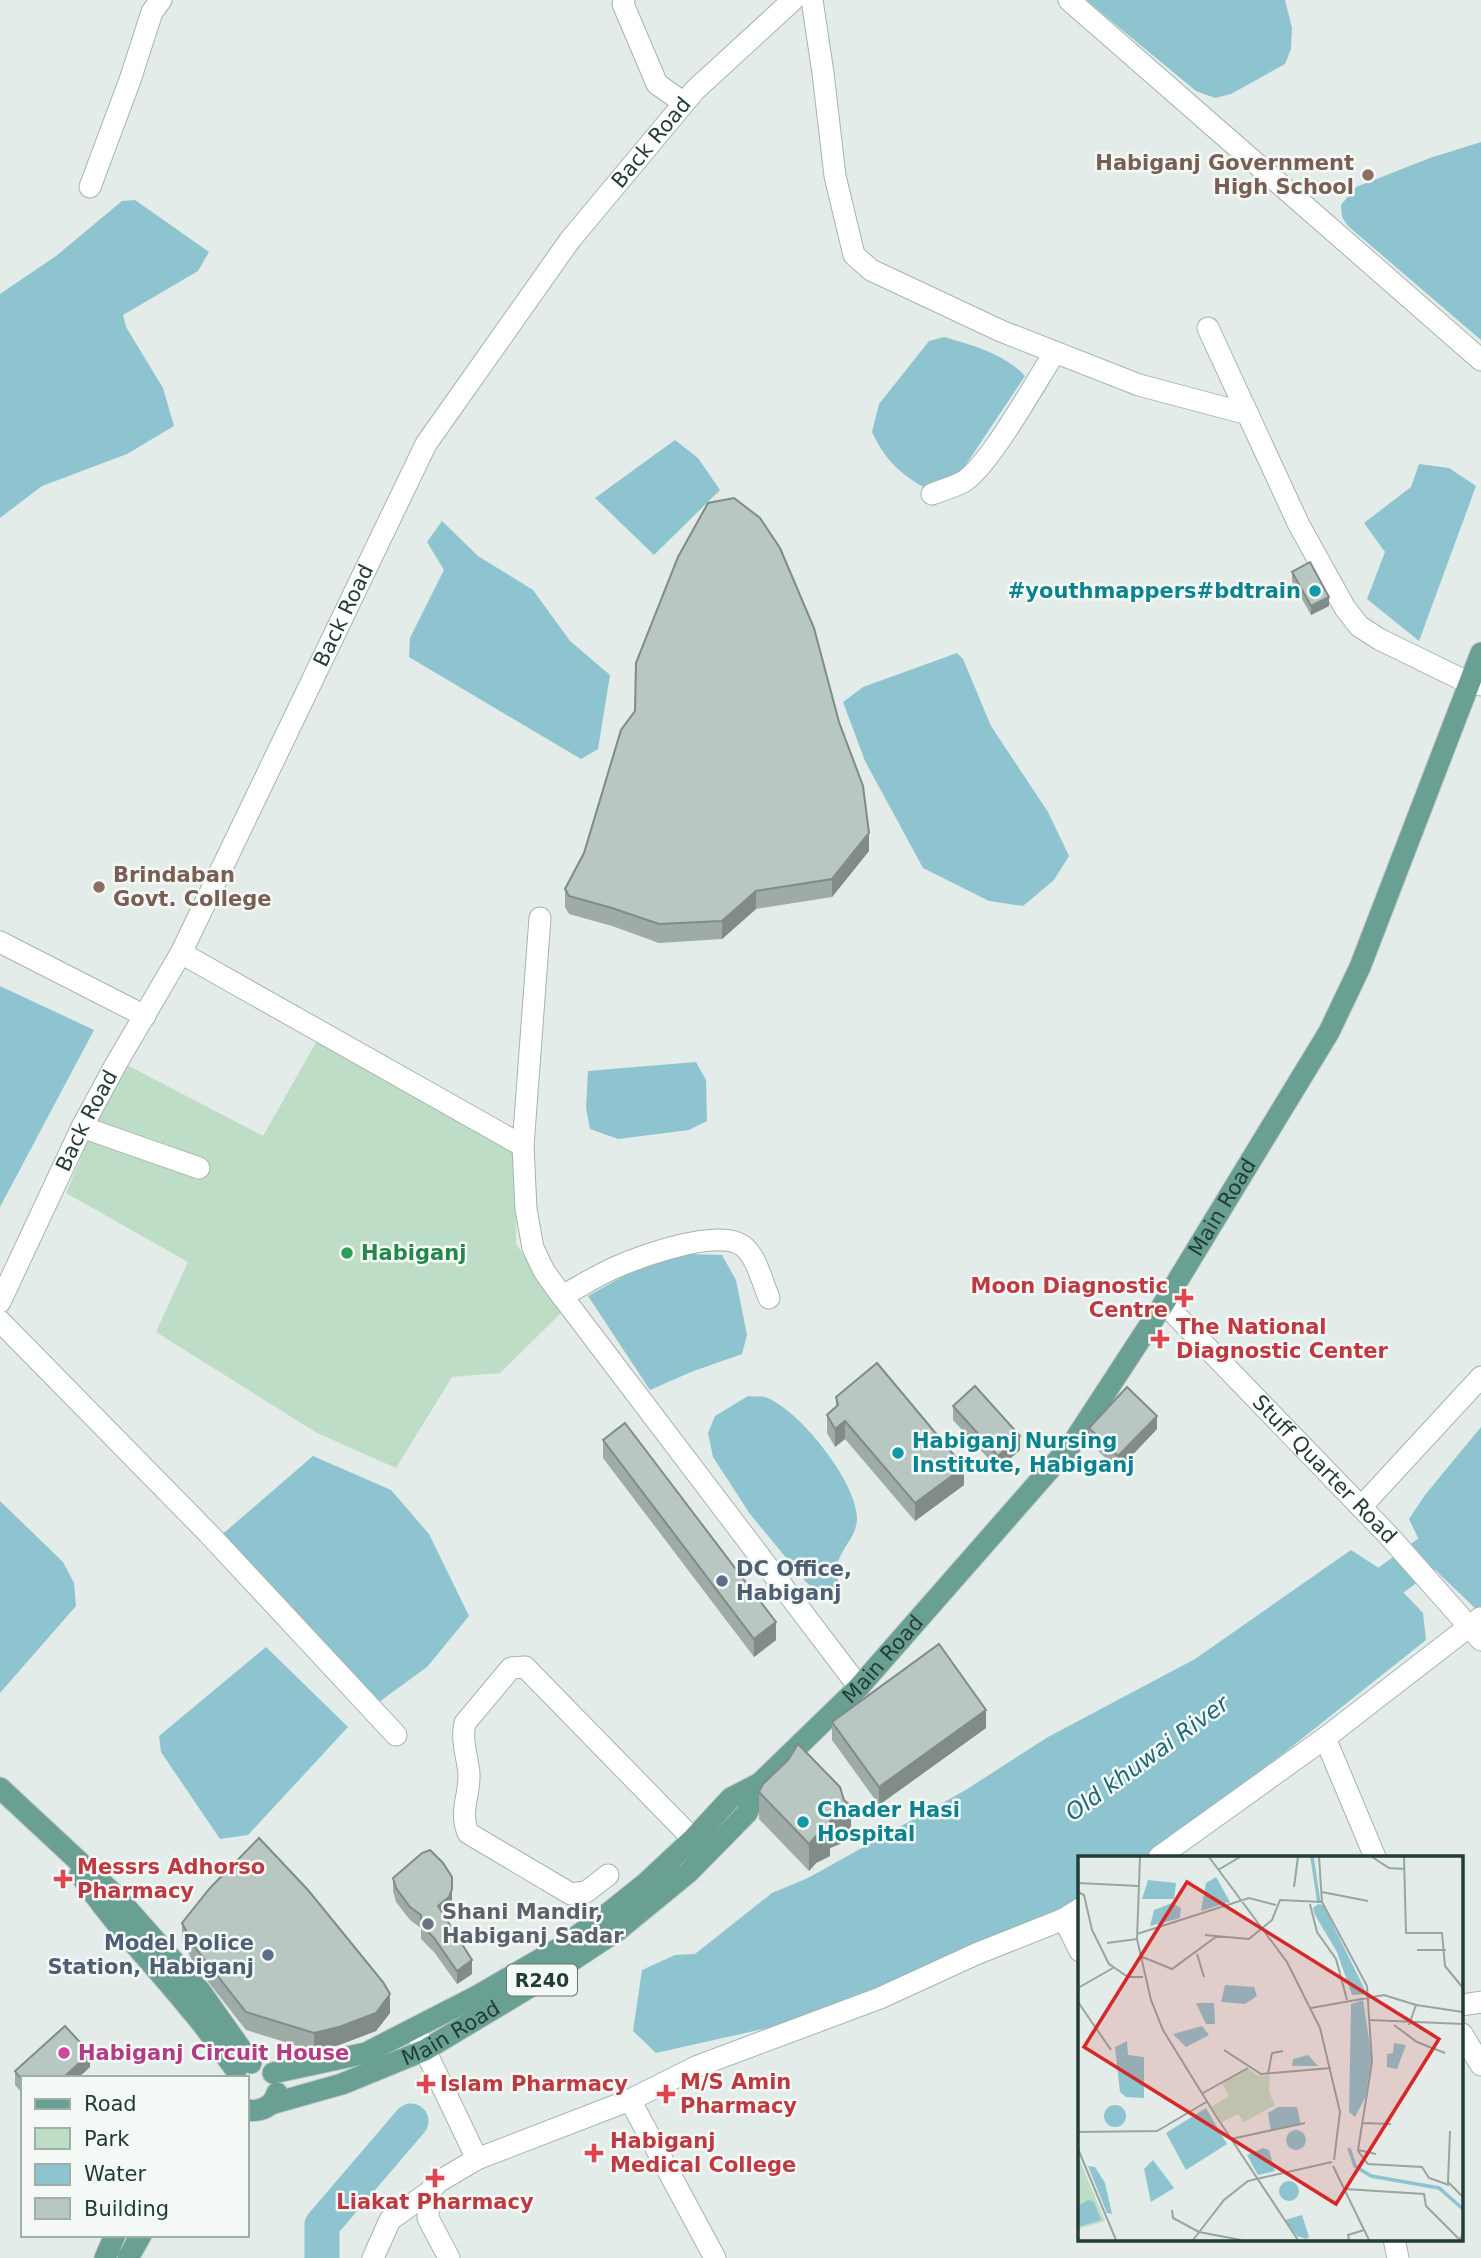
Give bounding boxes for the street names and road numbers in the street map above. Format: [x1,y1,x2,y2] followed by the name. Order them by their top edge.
[607,92,696,193] street label: Back Road
[309,561,378,670] street label: Back Road
[51,1066,122,1175] street label: Back Road
[1184,1154,1261,1260] street label: Main Road
[1248,1390,1401,1548] street label: Stuff Quarter Road
[838,1610,928,1708] street label: Main Road
[507,1964,577,1996] road number: R240
[398,1996,504,2070] street label: Main Road

